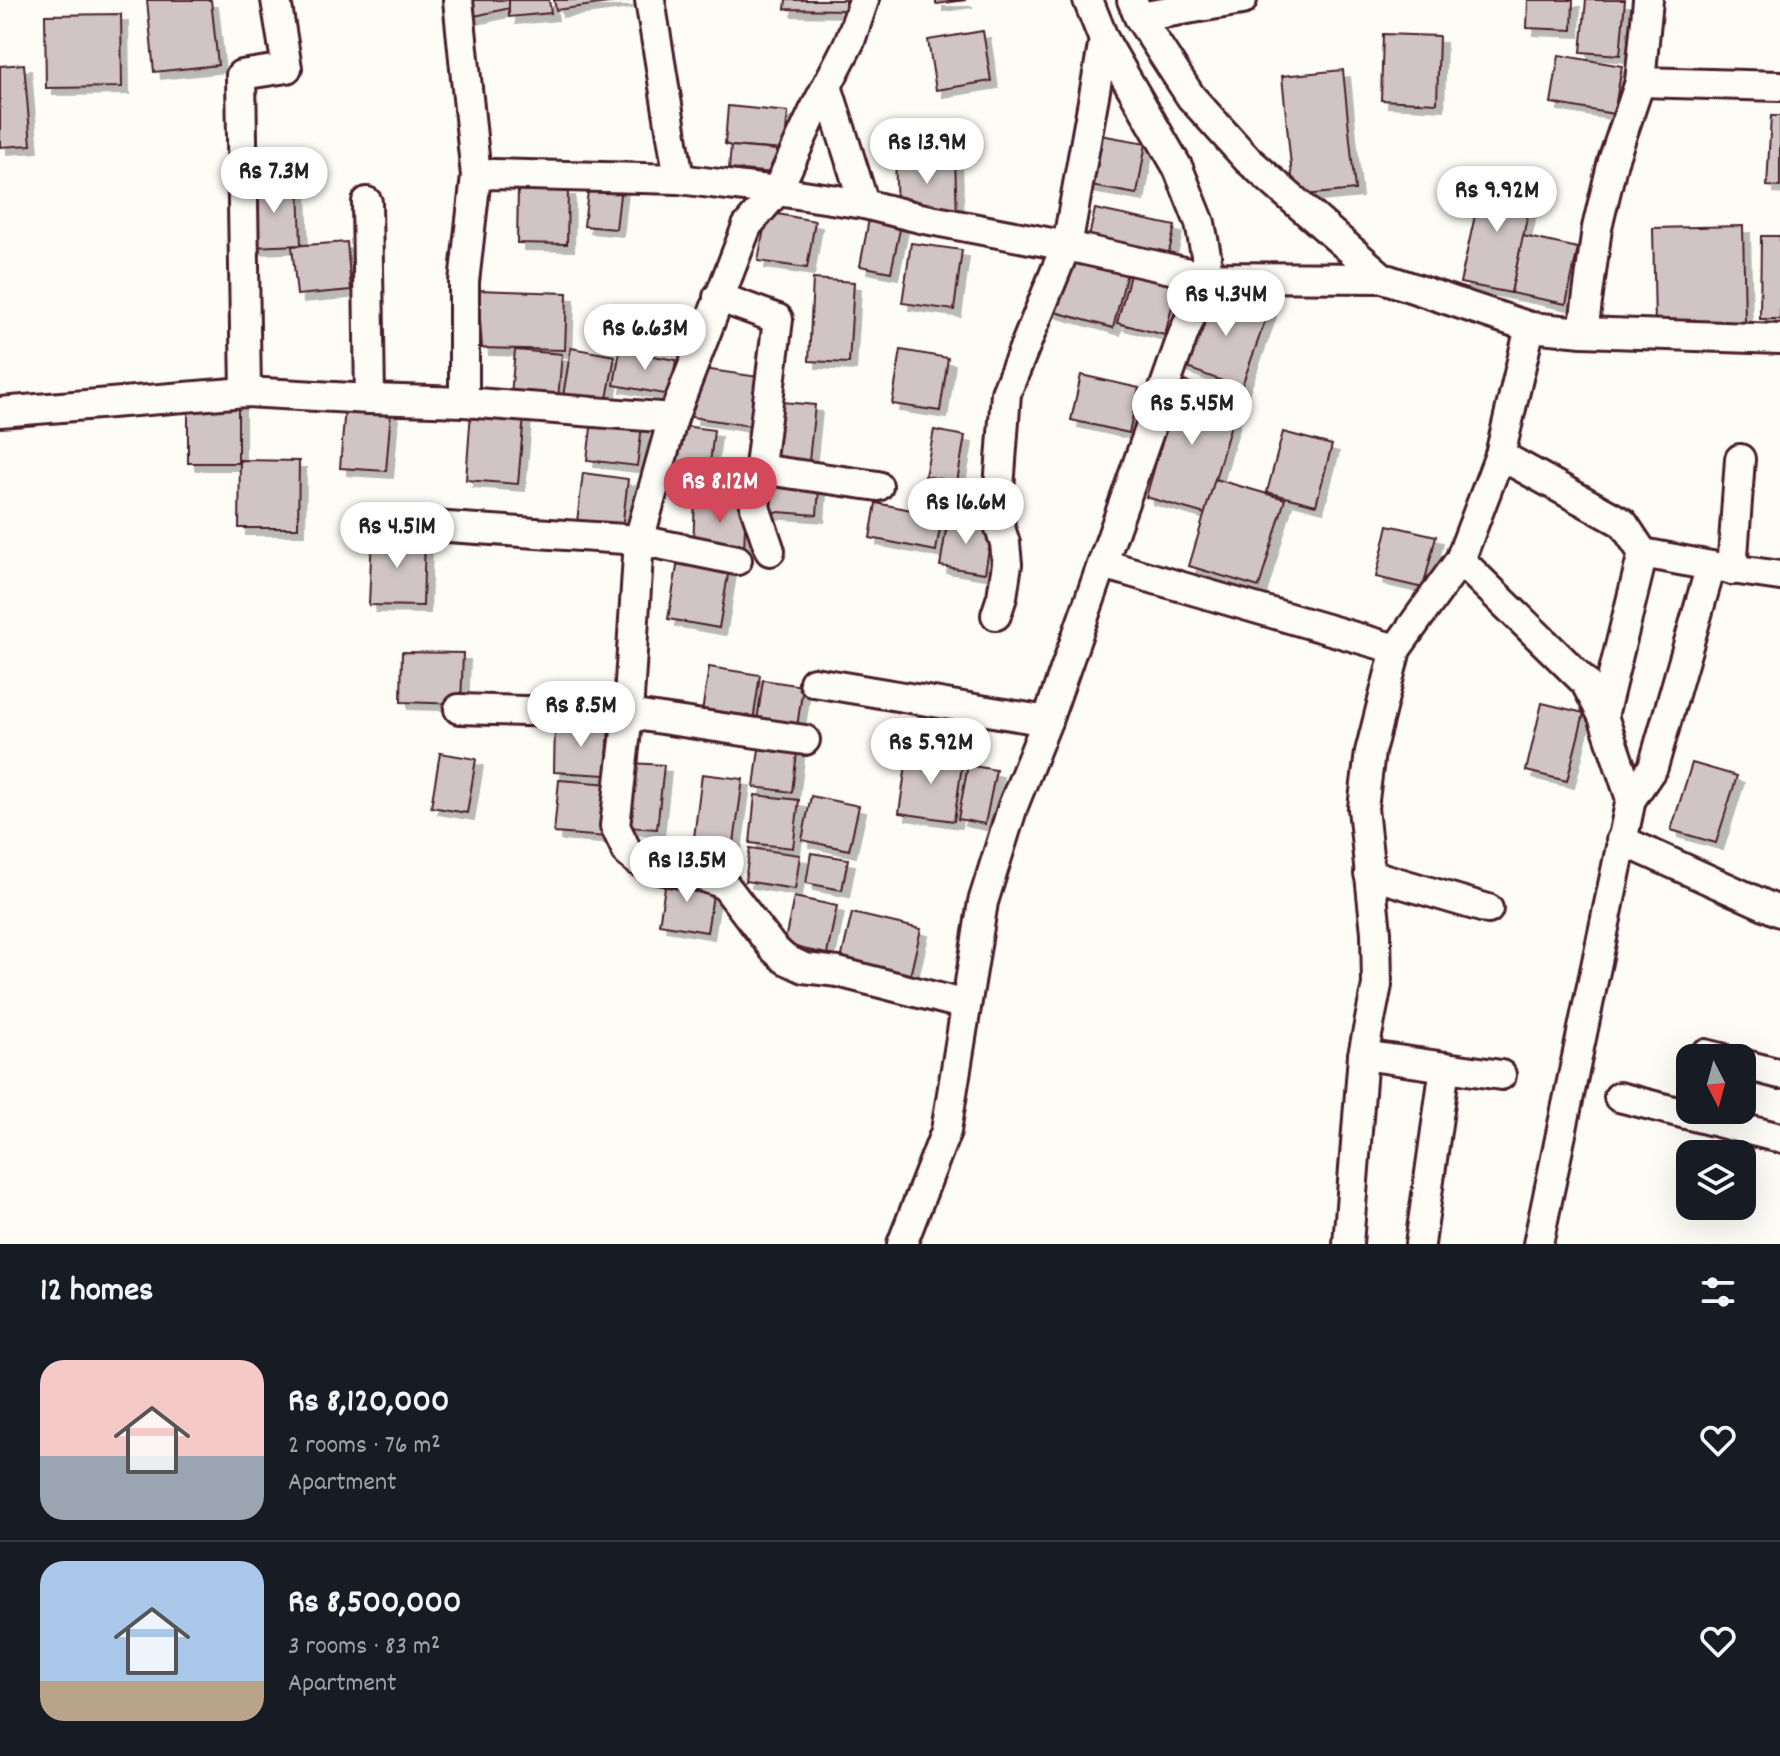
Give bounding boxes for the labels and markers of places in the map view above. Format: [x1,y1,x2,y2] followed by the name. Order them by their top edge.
[844,118,1010,186] pin: Rs 13.9M
[200,147,348,215] pin: Rs 7.3M
[1414,166,1580,234] pin: Rs 9.92M
[1143,270,1309,338] pin: Rs 4.34M
[562,304,728,372] pin: Rs 6.63M
[1109,379,1275,447] pin: Rs 5.45M
[637,457,803,525] pin: Rs 8.12M
[883,478,1049,546] pin: Rs 16.6M
[314,502,480,570] pin: Rs 4.51M
[507,681,655,749] pin: Rs 8.5M
[848,718,1014,786] pin: Rs 5.92M
[604,836,770,904] pin: Rs 13.5M

